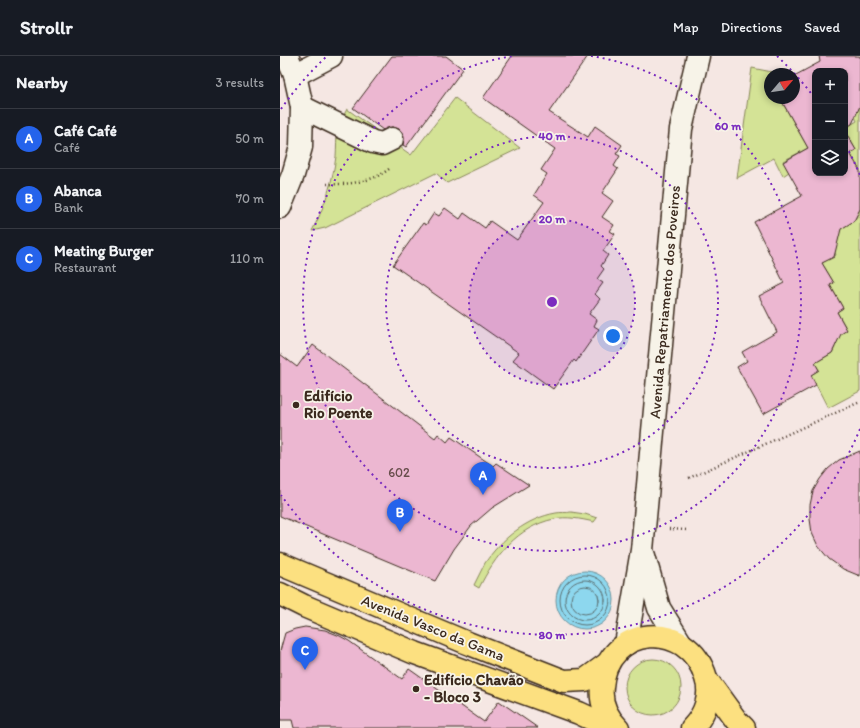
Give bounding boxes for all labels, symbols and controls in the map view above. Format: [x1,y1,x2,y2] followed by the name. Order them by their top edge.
[20,16,73,39] text: Strollr
[673,19,699,36] text: Map
[721,19,782,36] text: Directions
[804,19,840,36] text: Saved
[764,68,800,104] north arrow
[812,68,848,176] map controls
[812,68,848,104] button: +
[16,72,68,92] text: Nearby
[215,75,264,90] text: 3 results
[812,104,848,140] button: −
[715,119,742,133] text: 60 m
[54,122,117,140] text: Café Café
[538,129,567,143] text: 40 m
[25,131,33,146] text: A
[235,131,264,146] text: 50 m
[54,140,80,155] text: Café
[812,140,848,176] button: layers
[54,182,102,200] text: Abanca
[646,184,684,419] street label: Avenida Repatriamento dos Poveiros
[25,191,33,206] text: B
[236,191,264,206] text: 70 m
[54,200,83,215] text: Bank
[539,212,566,226] text: 20 m
[54,242,153,260] text: Meating Burger
[25,251,33,266] text: C
[230,251,264,266] text: 110 m
[54,260,116,275] text: Restaurant
[545,295,559,309] centre of rings
[603,326,623,346] your location
[304,387,372,422] place label: Edifício Rio Poente
[291,400,301,410] marker: Edifício Rio Poente
[470,462,496,495] pin: A
[388,465,410,480] house number: 602
[387,499,413,532] pin: B
[359,591,508,665] street label: Avenida Vasco da Gama
[539,628,566,642] text: 80 m
[292,637,318,670] pin: C
[424,671,524,706] place label: Edifício Chavão - Bloco 3
[411,684,421,694] marker: Edifício Chavão - Bloco 3

